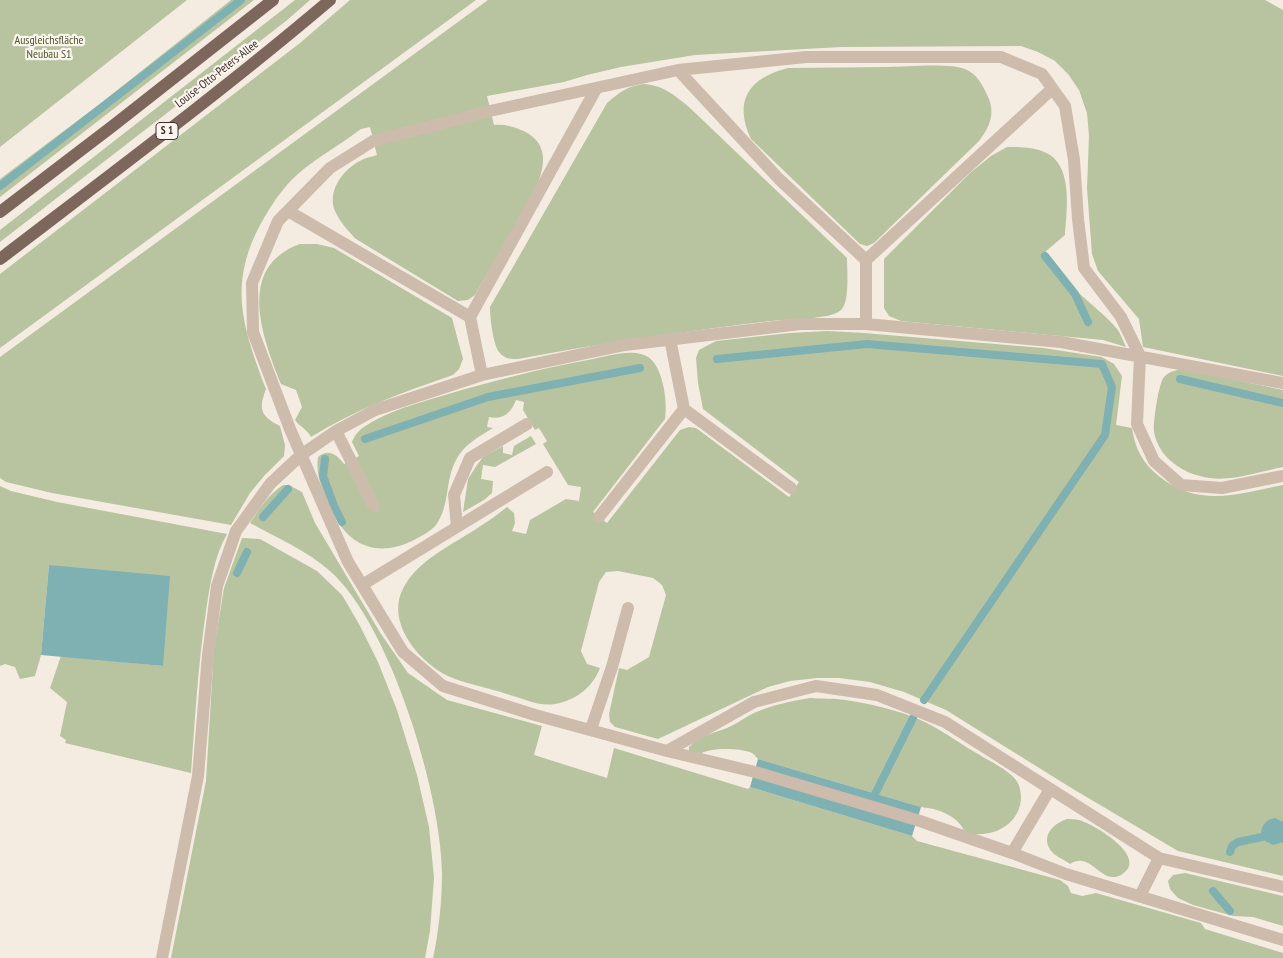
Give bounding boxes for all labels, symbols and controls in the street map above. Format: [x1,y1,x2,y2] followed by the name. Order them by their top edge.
[14,34,84,62] park label: Ausgleichsfläche Neubau S1
[172,37,262,111] street label: Louise-Otto-Peters-Allee
[156,122,178,140] road number: S 1

